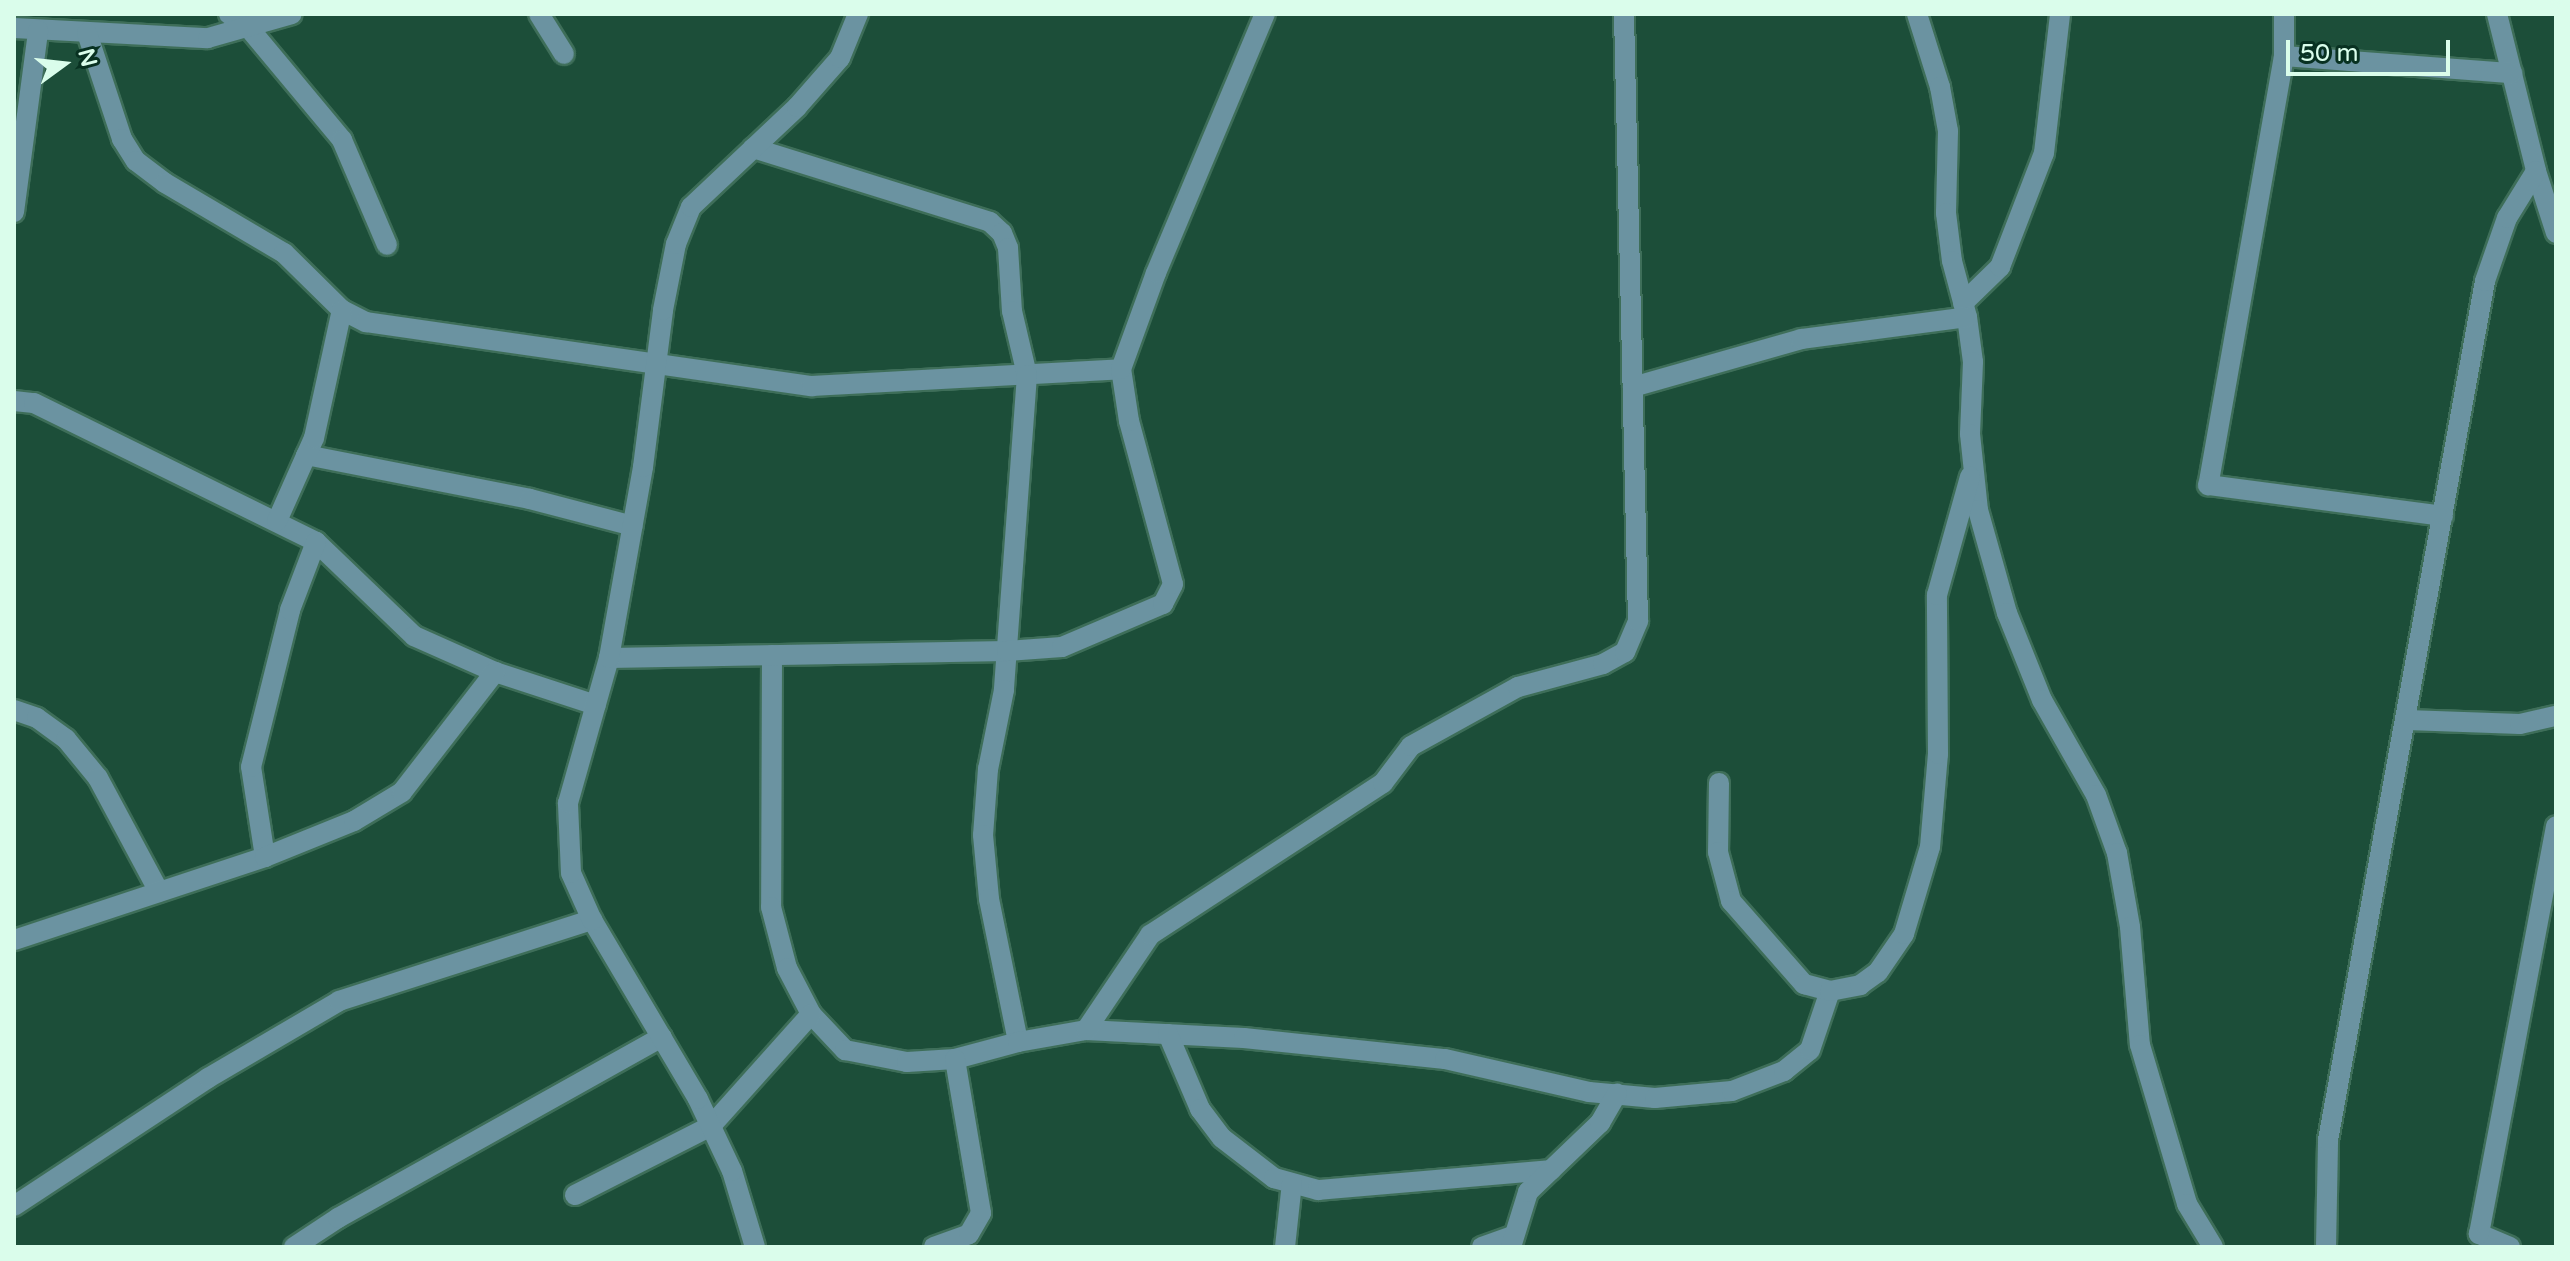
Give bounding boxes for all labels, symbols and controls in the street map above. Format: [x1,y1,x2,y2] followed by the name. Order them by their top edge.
[24,24,104,104] north arrow
[2290,24,2454,74] scale bar
[2300,39,2358,68] text: 50 m
[72,46,102,70] text: N

